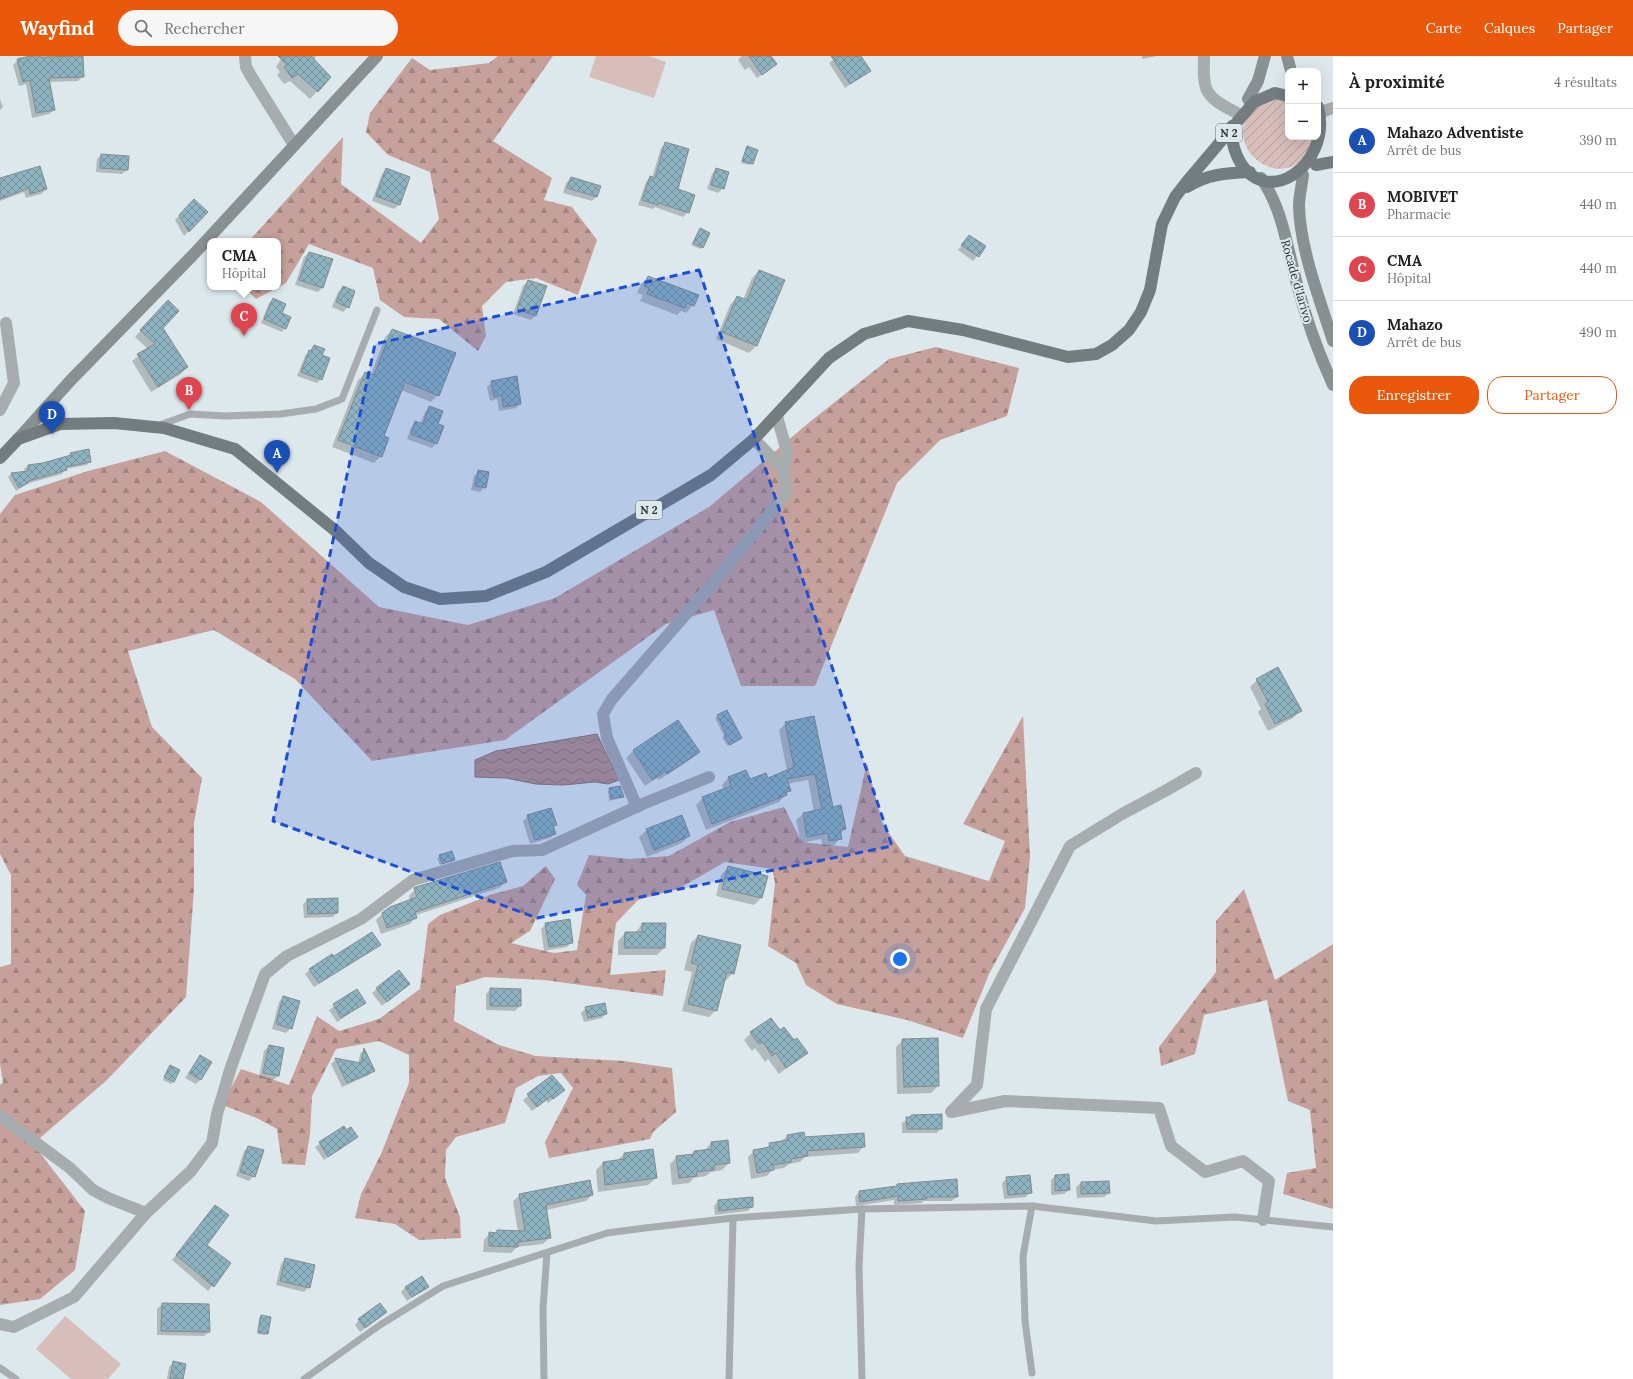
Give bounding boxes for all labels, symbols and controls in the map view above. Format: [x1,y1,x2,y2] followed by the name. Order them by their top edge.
[118,10,398,46] search box
[20,16,94,40] text: Wayfind
[132,17,154,39] icon: search
[164,19,245,38] text: Rechercher
[1426,19,1462,37] text: Carte
[1484,19,1535,37] text: Calques
[1557,19,1613,37] text: Partager
[1285,68,1321,140] map controls
[1285,68,1321,104] button: +
[1349,71,1445,93] text: À proximité
[1554,74,1617,91] text: 4 résultats
[1285,104,1321,140] button: −
[1387,123,1523,142] text: Mahazo Adventiste
[1216,124,1242,142] road number: N 2
[1358,132,1366,149] text: A
[1579,132,1617,149] text: 390 m
[1387,142,1461,159] text: Arrêt de bus
[1387,187,1458,206] text: MOBIVET
[1358,196,1366,213] text: B
[1580,196,1617,213] text: 440 m
[1387,206,1451,223] text: Pharmacie
[207,238,281,290] popup
[1278,238,1316,324] street label: Rocade d'Iarivo
[222,246,257,265] text: CMA
[1387,251,1422,270] text: CMA
[1358,260,1366,277] text: C
[1580,260,1617,277] text: 440 m
[222,265,266,282] text: Hôpital
[1387,270,1431,287] text: Hôpital
[231,303,257,336] pin: C
[1387,315,1443,334] text: Mahazo
[1357,324,1367,341] text: D
[1579,324,1617,341] text: 490 m
[1387,334,1461,351] text: Arrêt de bus
[1349,376,1479,414] button: Enregistrer
[1487,376,1617,414] button: Partager
[176,377,202,410] pin: B
[39,401,65,434] pin: D
[264,440,290,473] pin: A
[636,501,662,519] road number: N 2
[890,949,910,969] your location

